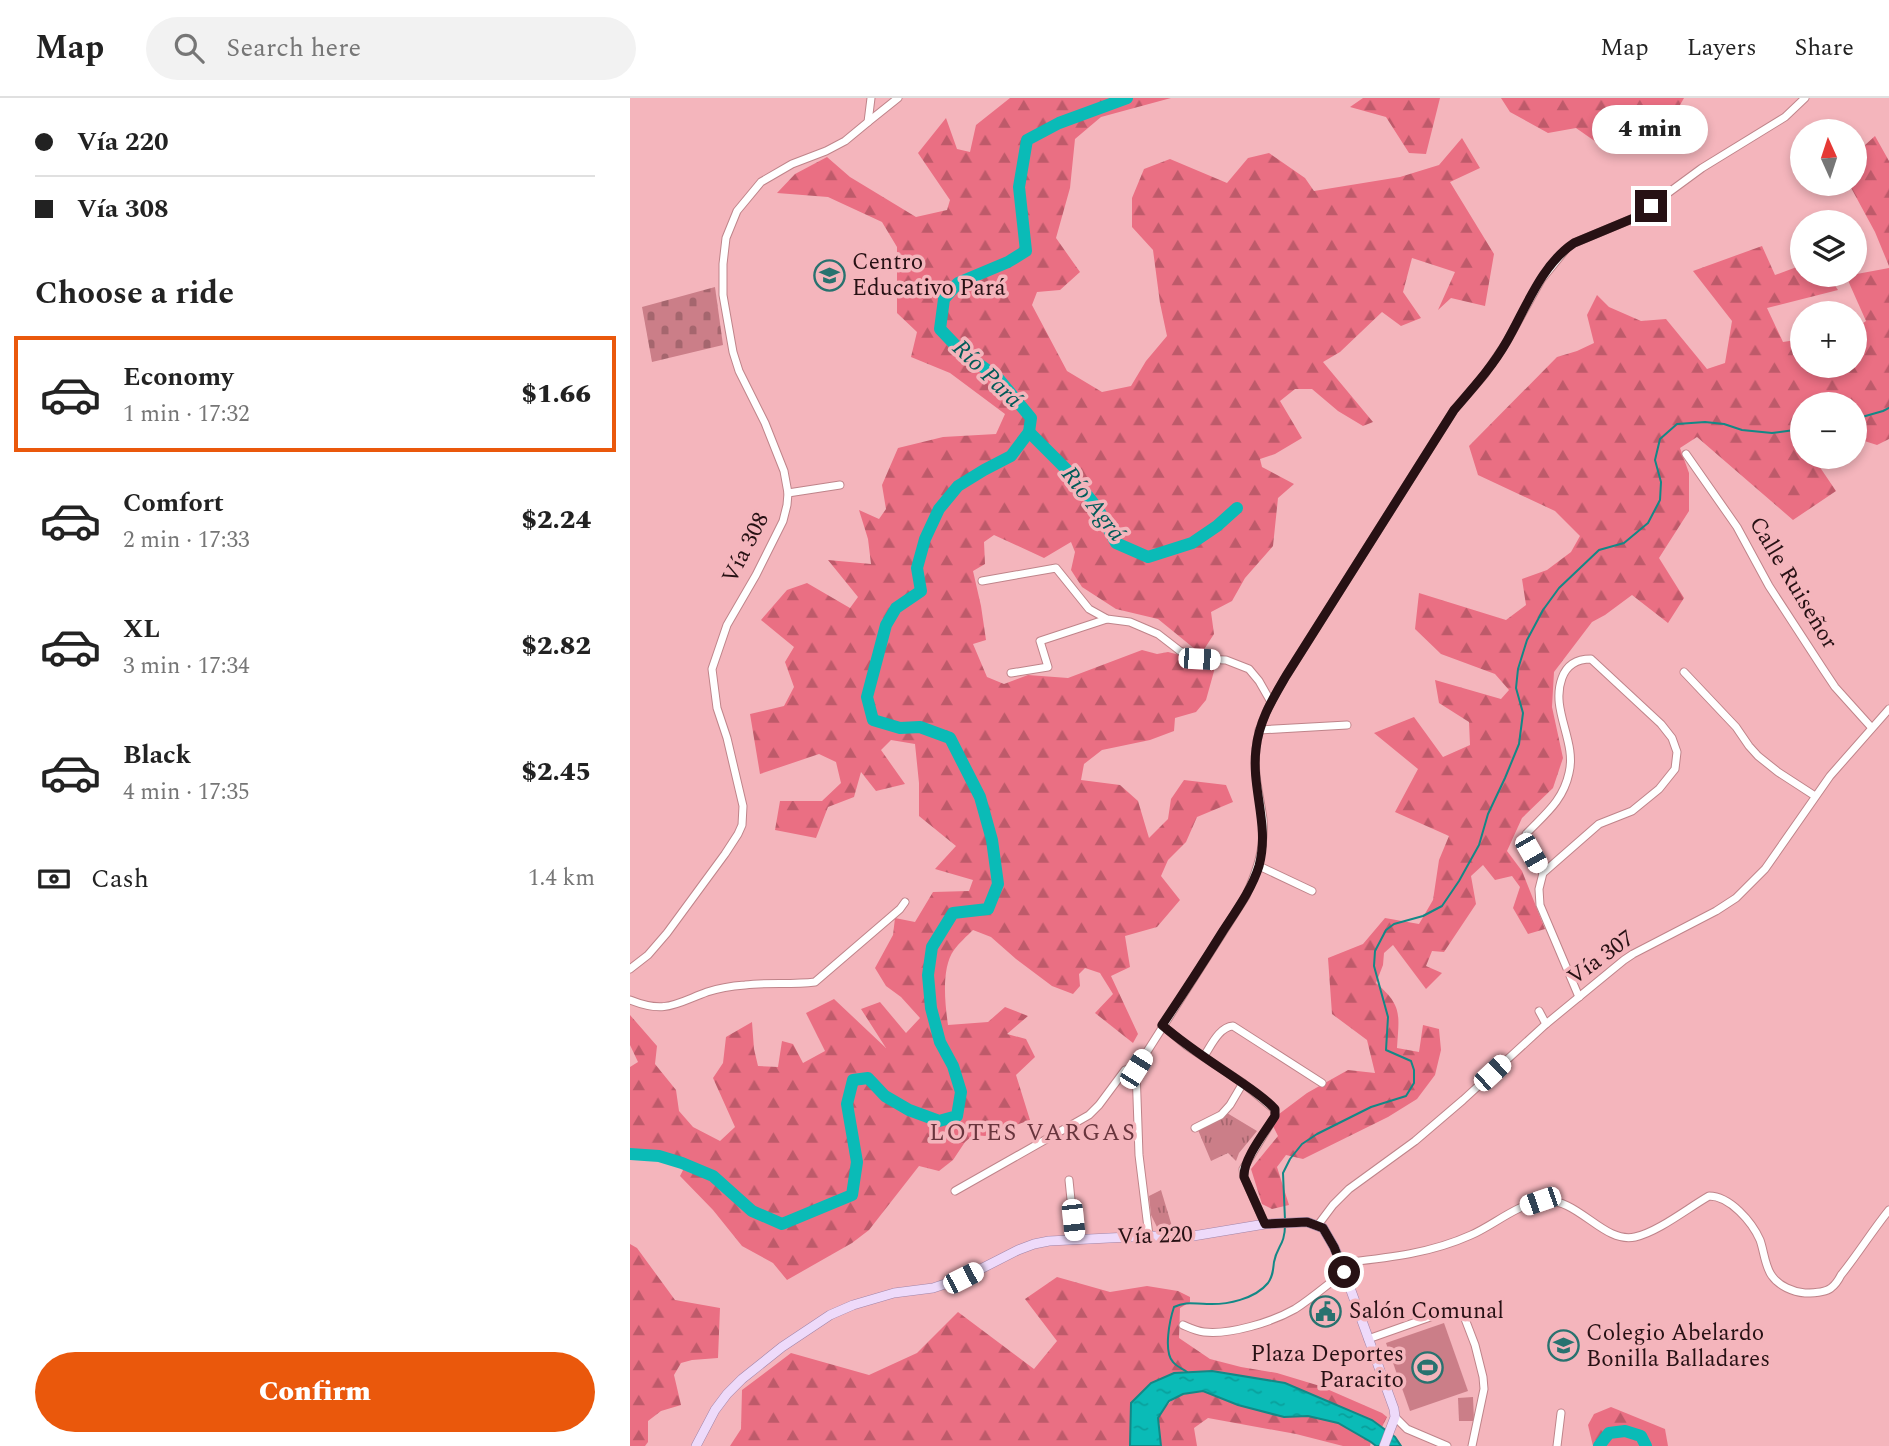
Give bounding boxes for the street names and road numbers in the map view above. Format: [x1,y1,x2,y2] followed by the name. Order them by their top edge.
[713,506,779,590] street label: Vía 308
[1739,510,1847,656] street label: Calle Ruiseñor
[1560,922,1642,994] street label: Vía 307
[1117,1217,1193,1255] street label: Vía 220

